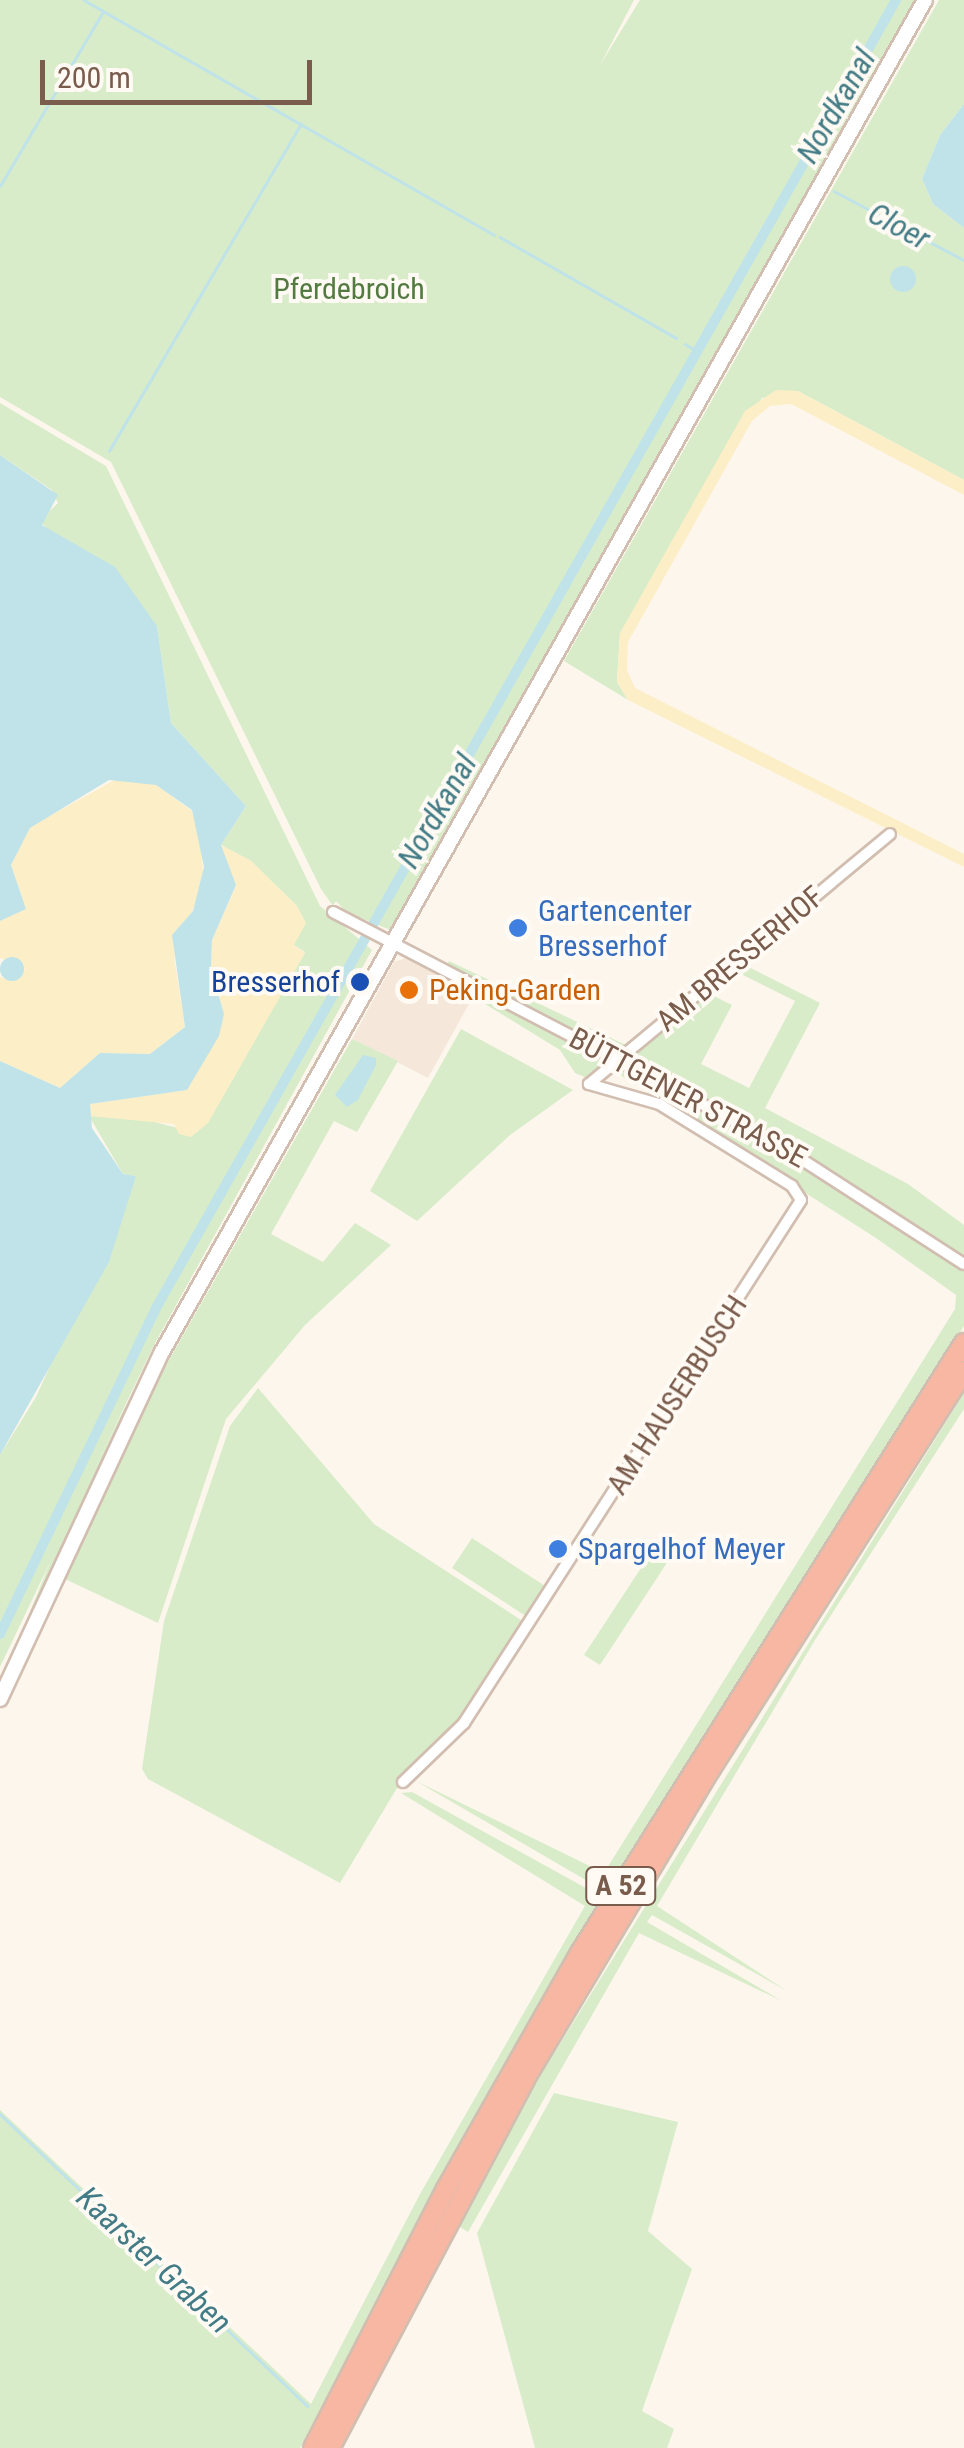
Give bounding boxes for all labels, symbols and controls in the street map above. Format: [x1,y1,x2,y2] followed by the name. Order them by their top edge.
[45,40,318,102] scale bar
[788,42,884,170] water label: Nordkanal
[57,60,131,95] text: 200 m
[862,194,936,258] water label: Cloer
[273,271,425,307] park label: Pferdebroich
[389,747,485,875] water label: Nordkanal
[649,879,831,1039] street label: AM BRESSERHOF
[538,893,692,964] place label: Gartencenter Bresserhof
[507,917,529,939] marker: Gartencenter Bresserhof
[211,964,340,1000] place label: Bresserhof
[349,971,371,993] marker: Bresserhof
[429,972,601,1008] place label: Peking-Garden
[398,979,420,1001] marker: Peking-Garden
[563,1020,813,1176] street label: BÜTTGENER STRASSE
[599,1289,755,1501] street label: AM HAUSERBUSCH
[578,1531,785,1567] place label: Spargelhof Meyer
[547,1538,569,1560] marker: Spargelhof Meyer
[584,1863,658,1909] road number: A 52
[69,2179,239,2341] water label: Kaarster Graben

